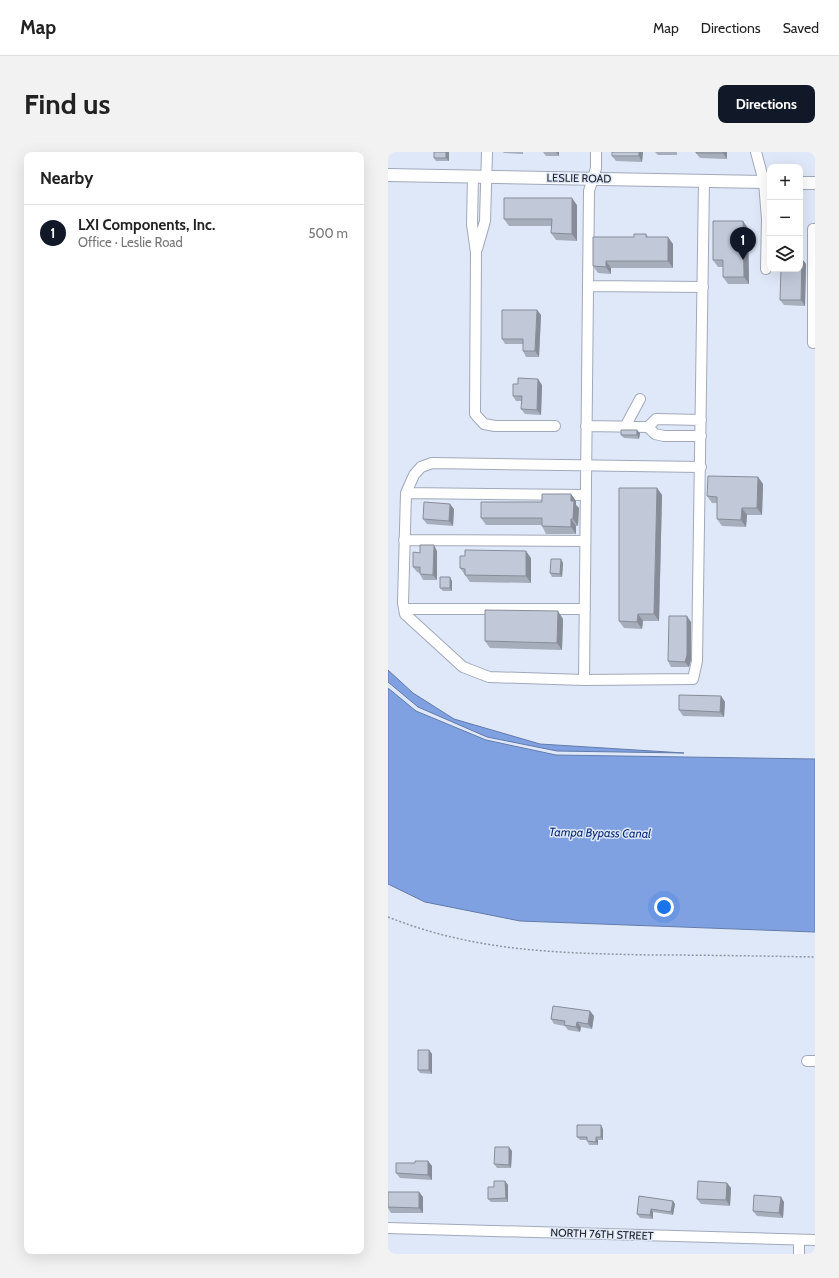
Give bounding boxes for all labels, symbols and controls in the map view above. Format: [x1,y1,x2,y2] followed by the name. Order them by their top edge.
[20,16,56,39] text: Map
[653,19,679,37] text: Map
[701,19,761,37] text: Directions
[783,19,819,37] text: Saved
[718,85,815,123] button: Directions
[24,87,110,121] text: Find us
[767,164,803,272] map controls
[767,164,803,200] button: +
[40,168,93,188] text: Nearby
[547,170,611,186] street label: LESLIE ROAD
[767,200,803,236] button: −
[78,216,215,234] text: LXI Components, Inc.
[51,225,55,241] text: 1
[308,225,348,241] text: 500 m
[730,227,756,260] pin: 1
[78,234,183,250] text: Office · Leslie Road
[767,236,803,272] button: layers
[549,824,651,841] water label: Tampa Bypass Canal
[654,897,674,917] your location
[550,1225,654,1243] street label: NORTH 76TH STREET

